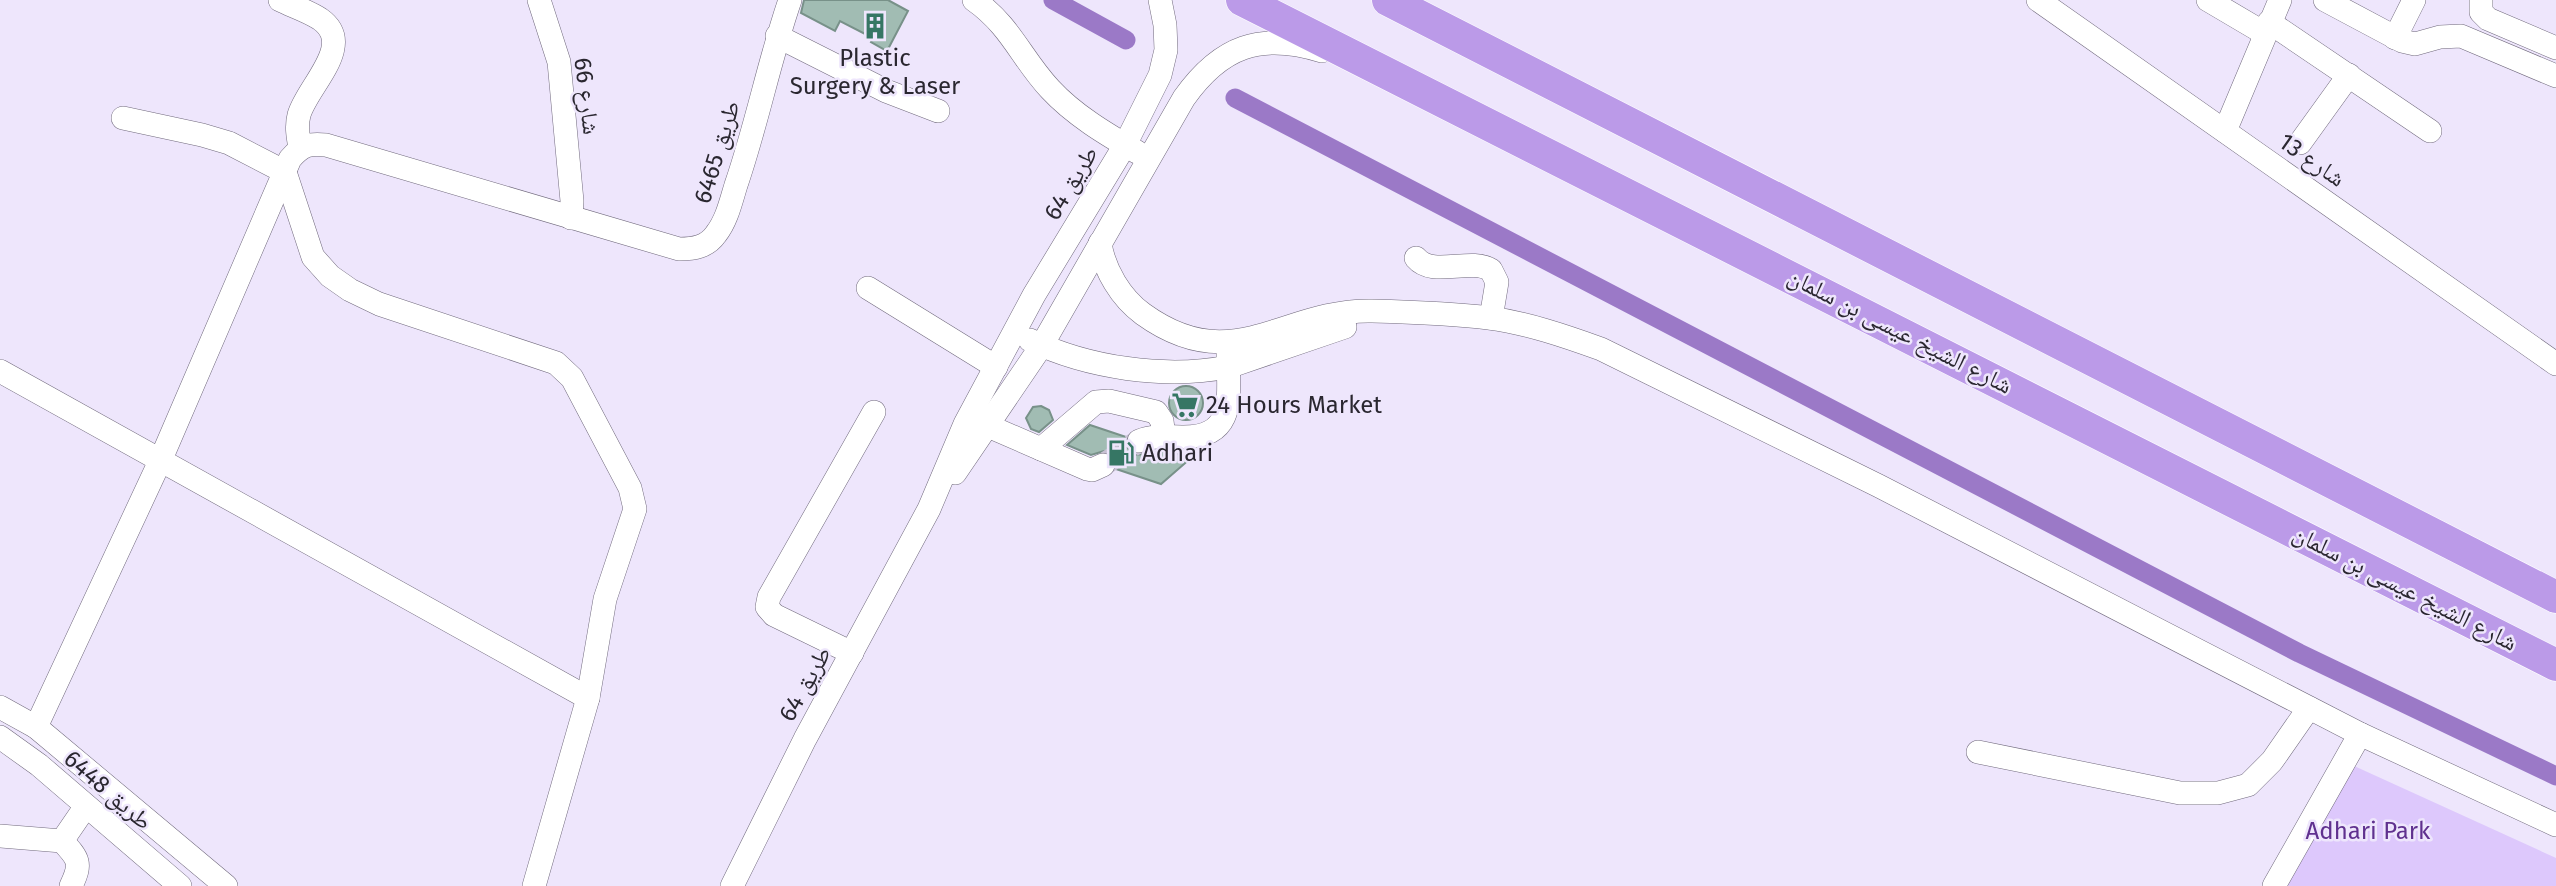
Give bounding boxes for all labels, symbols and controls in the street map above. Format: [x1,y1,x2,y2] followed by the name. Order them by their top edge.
[860,11,890,41] building icon: Plastic Surgery & Laser
[790,44,961,100] place label: Plastic Surgery & Laser
[567,56,606,136] street label: شارع 66
[688,97,746,207] street label: طريق 6465
[2273,127,2350,194] street label: شارع 13
[1038,141,1104,225] street label: طريق 64
[1783,262,2017,401] street label: شارع الشيخ عيسى بن سلمان
[1170,390,1200,420] supermarket icon: 24 Hours Market
[1206,391,1382,419] place label: 24 Hours Market
[1106,438,1136,468] fuel station icon: Adhari
[1142,439,1213,467] place label: Adhari
[2288,519,2522,658] street label: شارع الشيخ عيسى بن سلمان
[773,642,837,726] street label: طريق 64
[58,744,158,836] street label: طريق 6448
[2306,817,2431,845] park label: Adhari Park

